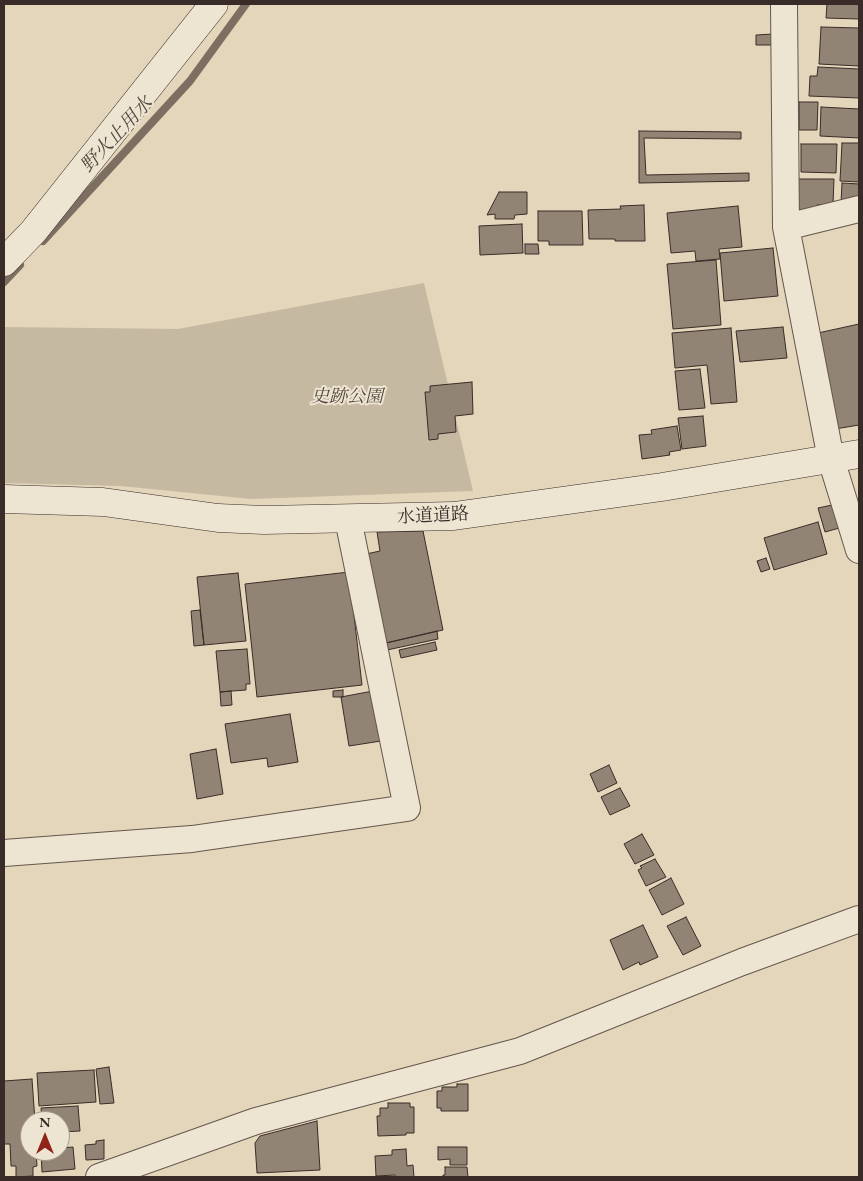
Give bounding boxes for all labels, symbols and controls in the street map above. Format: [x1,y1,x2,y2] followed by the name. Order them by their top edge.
[76,92,158,178] water label: 野火止用水
[311,386,383,408] park label: 史跡公園
[396,503,470,529] street label: 水道道路
[20,1111,70,1161] north arrow
[39,1113,51,1131] text: N

